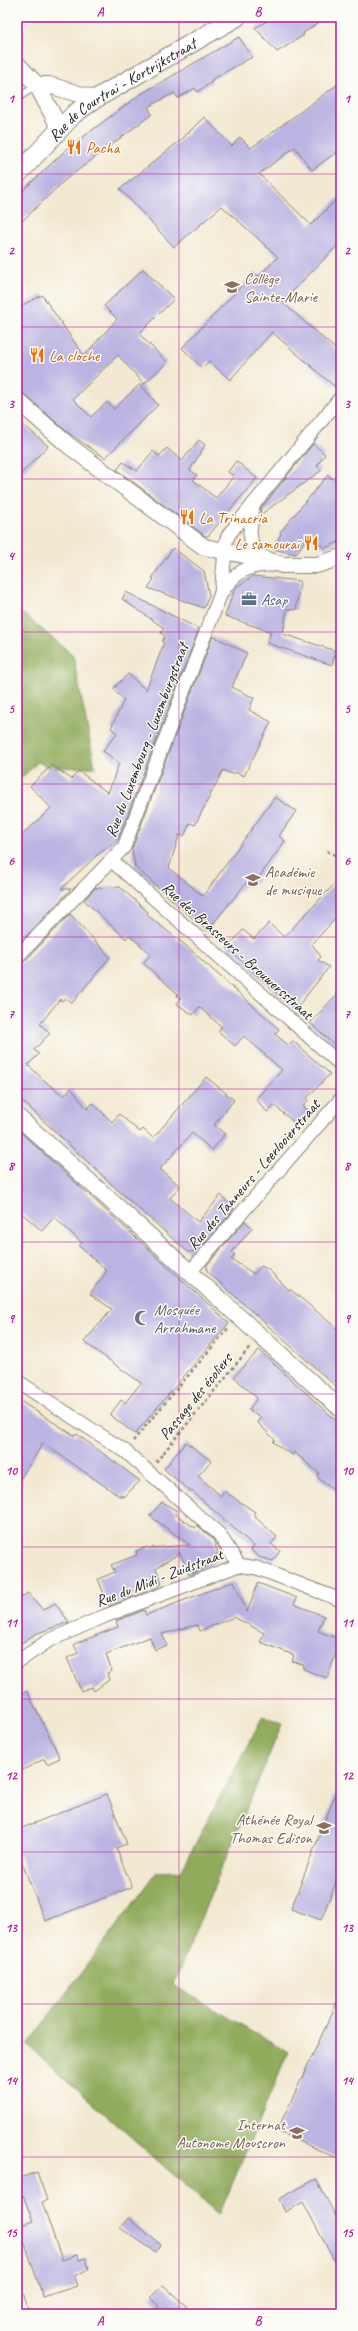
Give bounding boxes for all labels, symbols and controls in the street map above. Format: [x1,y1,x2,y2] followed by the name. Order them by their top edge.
[97,4,105,20] text: A
[255,4,263,20] text: B
[45,32,202,146] street label: Rue de Courtrai - Kortrijkstraat
[8,91,16,107] text: 1
[344,91,352,107] text: 1
[65,138,83,156] restaurant icon: Pacha
[86,138,121,158] place label: Pacha
[8,243,15,259] text: 2
[344,243,351,259] text: 2
[244,269,319,307] place label: Collège Sainte-Marie
[223,278,241,296] school or university icon: Collège Sainte-Marie
[28,346,46,364] restaurant icon: La cloche
[49,346,101,366] place label: La cloche
[8,396,15,412] text: 3
[344,396,351,412] text: 3
[178,508,196,526] restaurant icon: La Trinacria
[199,508,269,528] place label: La Trinacria
[235,534,302,554] place label: Le samouraï
[302,534,320,552] restaurant icon: Le samouraï
[8,548,16,564] text: 4
[344,548,352,564] text: 4
[240,590,258,608] office icon: Asap
[261,590,288,610] place label: Asap
[101,638,194,840] street label: Rue du Luxembourg - Luxemburgstraat
[8,701,15,717] text: 5
[344,701,351,717] text: 5
[8,853,15,869] text: 6
[344,853,351,869] text: 6
[265,862,323,900] place label: Académie de musique
[244,871,262,889] school or university icon: Académie de musique
[158,878,318,1025] street label: Rue des Brasseurs - Brouwersstraat
[8,1006,15,1022] text: 7
[344,1006,351,1022] text: 7
[183,1094,326,1254] street label: Rue des Tanneurs - Leerlooierstraat
[8,1158,16,1174] text: 8
[344,1158,352,1174] text: 8
[154,1300,217,1338] place label: Mosquée Arrahmane
[133,1309,151,1327] mosque icon: Mosquée Arrahmane
[8,1311,15,1327] text: 9
[344,1311,351,1327] text: 9
[155,1348,238,1444] street label: Passage des écoliers
[5,1463,18,1479] text: 10
[341,1463,354,1479] text: 10
[93,1544,227,1611] street label: Rue du Midi - Zuidstraat
[5,1615,19,1631] text: 11
[341,1615,355,1631] text: 11
[5,1768,18,1784] text: 12
[341,1768,354,1784] text: 12
[230,1810,315,1848] place label: Athénée Royal Thomas Edison
[315,1819,333,1837] school or university icon: Athénée Royal Thomas Edison
[5,1920,18,1936] text: 13
[341,1920,354,1936] text: 13
[5,2073,19,2089] text: 14
[341,2073,355,2089] text: 14
[177,2115,287,2153] place label: Internat Autonome Mouscron
[288,2124,306,2142] school or university icon: Internat Autonome Mouscron
[5,2225,18,2241] text: 15
[341,2225,354,2241] text: 15
[97,2313,105,2329] text: A
[255,2313,263,2329] text: B

